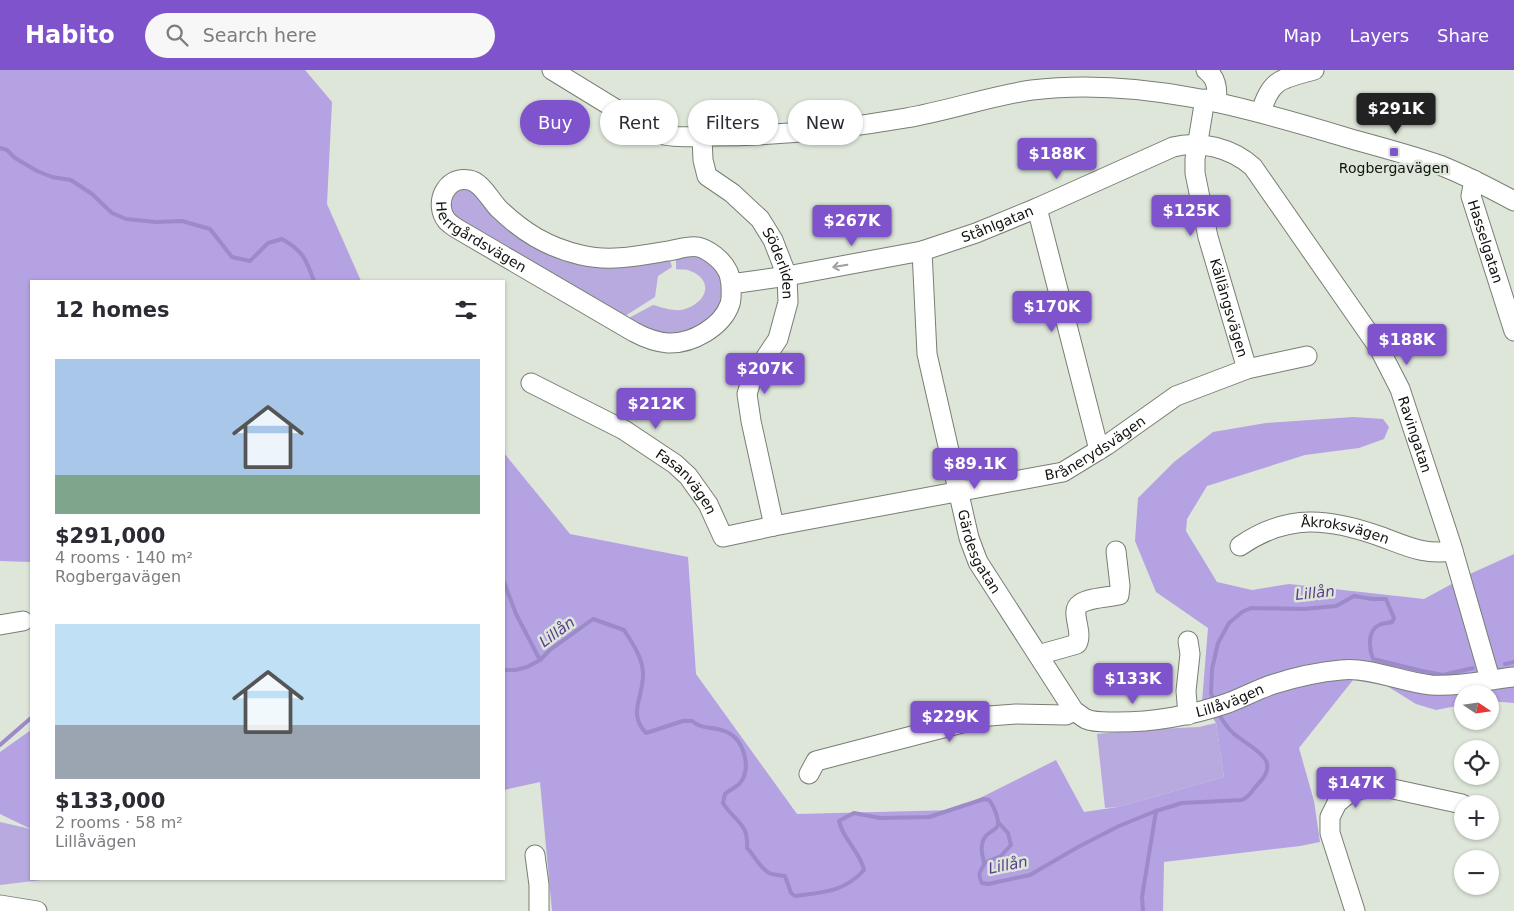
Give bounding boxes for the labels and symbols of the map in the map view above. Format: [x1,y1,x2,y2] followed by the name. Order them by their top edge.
[1361,92,1431,135] pin: $291K
[1022,138,1092,180] pin: $188K
[1388,146,1400,158] marker: Rogbergavägen
[1339,160,1449,176] place label: Rogbergavägen
[1156,194,1226,237] pin: $125K
[1465,198,1506,285] street label: Hasselgatan
[433,201,529,275] street label: Herrgårdsvägen
[959,202,1036,245] street label: Ståhlgatan
[817,204,887,247] pin: $267K
[759,225,796,299] street label: Söderliden
[1207,257,1251,359] street label: Källängsvägen
[832,262,848,272] one-way arrow
[1017,290,1087,333] pin: $170K
[1372,324,1442,366] pin: $188K
[730,352,800,395] pin: $207K
[621,388,691,430] pin: $212K
[1395,394,1435,475] street label: Ravingatan
[1043,413,1148,483] street label: Brånerydsvägen
[653,446,719,517] street label: Fasanvägen
[934,448,1016,490] pin: $89.1K
[955,508,1004,596] street label: Gärdesgatan
[1300,514,1392,547] street label: Åkroksvägen
[1294,582,1336,604] water label: Lillån
[536,613,578,651] water label: Lillån
[1098,662,1168,705] pin: $133K
[1194,681,1266,720] street label: Lillåvägen
[1454,685,1499,730] north arrow
[915,700,985,743] pin: $229K
[1321,766,1391,809] pin: $147K
[987,852,1029,878] water label: Lillån

